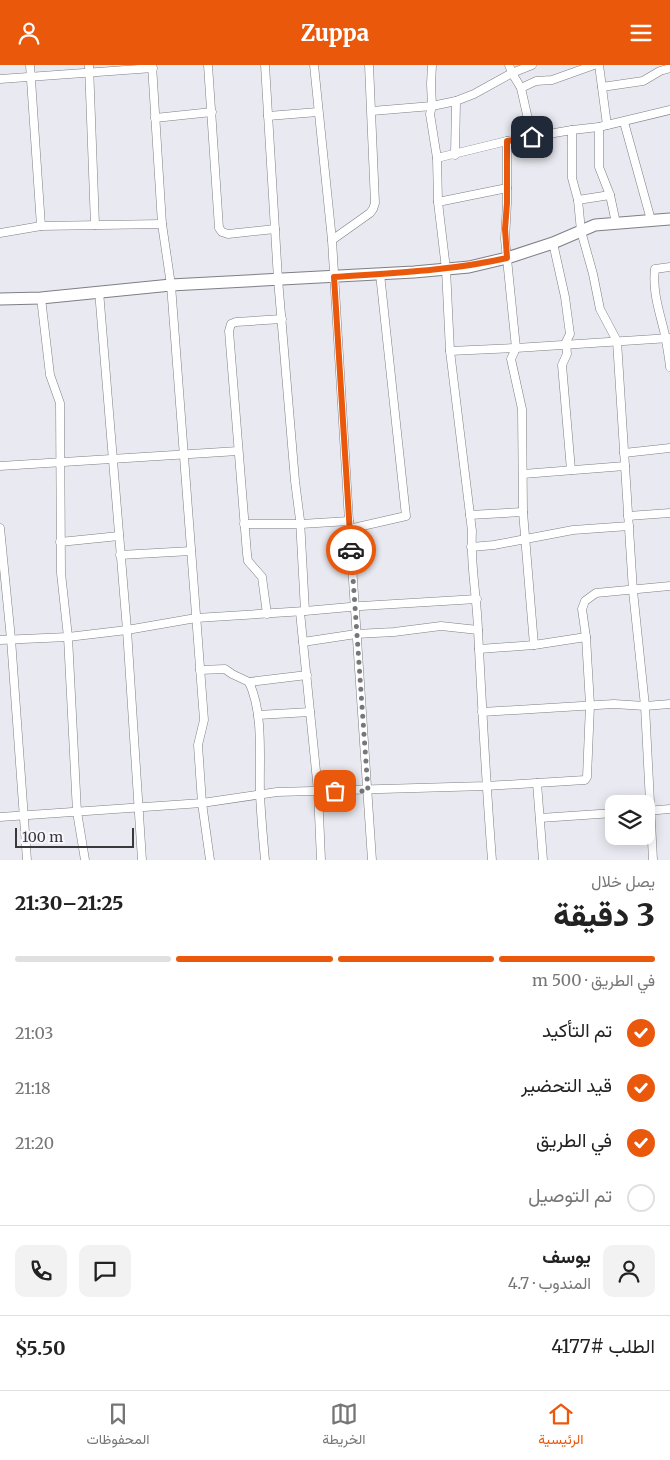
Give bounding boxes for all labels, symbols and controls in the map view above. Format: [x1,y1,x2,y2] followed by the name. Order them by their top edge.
[15,19,43,47] icon: person
[301,19,369,47] text: Zuppa
[627,19,655,47] icon: menu
[511,116,553,158] pin
[518,123,546,151] icon: home
[326,525,376,575] courier
[337,536,365,564] icon: car
[314,770,356,812] pin
[321,777,349,805] icon: bag
[605,795,655,845] map controls
[605,795,655,845] button: layers
[15,825,134,848] scale bar
[22,828,63,846] text: 100 m
[591,871,655,891] text: يصل خلال
[15,891,123,915] text: 21:25–21:30
[553,895,655,935] text: 3 دقيقة
[532,970,655,990] text: في الطريق · 500 m
[542,1018,612,1042] text: تم التأكيد
[627,1019,655,1047] icon: check
[15,1023,53,1043] text: 21:03
[521,1073,612,1097] text: قيد التحضير
[627,1074,655,1102] icon: check
[15,1078,50,1098] text: 21:18
[536,1128,612,1152] text: في الطريق
[627,1129,655,1157] icon: check
[15,1133,54,1153] text: 21:20
[528,1183,612,1207] text: تم التوصيل
[542,1244,591,1268] text: يوسف
[15,1245,67,1297] button: phone
[79,1245,131,1297] button: chat
[603,1245,655,1297] button: person
[508,1273,591,1293] text: المندوب · 4.7
[551,1334,655,1358] text: الطلب #4177
[15,1336,66,1360] text: $5.50
[86,1400,149,1452] tab: المحفوظات
[322,1400,366,1452] tab: الخريطة
[538,1400,584,1452] tab: الرئيسية

